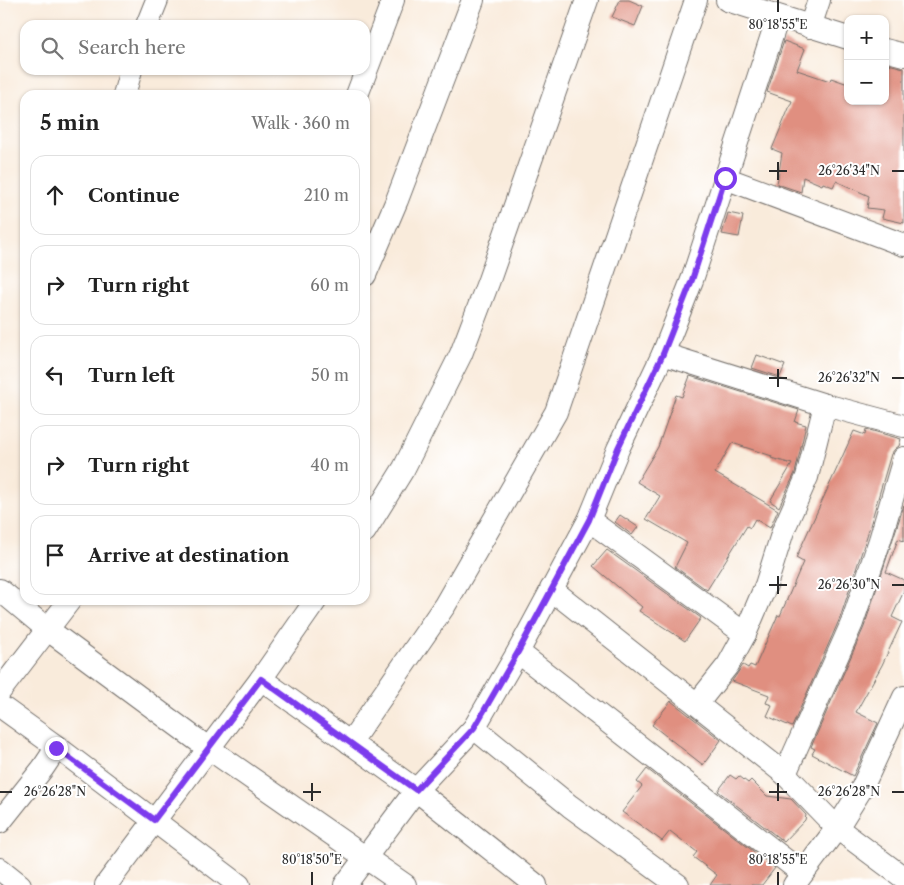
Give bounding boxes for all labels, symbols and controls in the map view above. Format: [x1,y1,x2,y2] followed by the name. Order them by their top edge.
[844,15,889,105] map controls
[844,15,889,60] button: +
[748,17,808,32] text: 80°18'55"E
[20,20,370,75] search box
[38,34,66,62] icon: search
[78,36,186,59] text: Search here
[844,60,889,105] button: −
[40,110,100,135] text: 5 min
[251,113,350,133] text: Walk · 360 m
[818,163,880,178] text: 26°26'34"N
[714,167,737,190] route start
[41,181,69,209] icon: ahead
[88,184,180,207] text: Continue
[304,185,349,205] text: 210 m
[41,271,69,299] icon: right
[88,274,189,297] text: Turn right
[310,275,349,295] text: 60 m
[41,361,69,389] icon: left
[88,364,175,387] text: Turn left
[311,365,349,385] text: 50 m
[818,370,880,385] text: 26°26'32"N
[41,451,69,479] icon: right
[88,454,189,477] text: Turn right
[310,455,349,475] text: 40 m
[41,541,69,569] icon: arrive
[88,544,289,567] text: Arrive at destination
[818,577,880,592] text: 26°26'30"N
[45,737,68,760] route end
[24,784,86,799] text: 26°26'28"N
[818,784,880,799] text: 26°26'28"N
[282,852,342,867] text: 80°18'50"E
[748,852,808,867] text: 80°18'55"E

